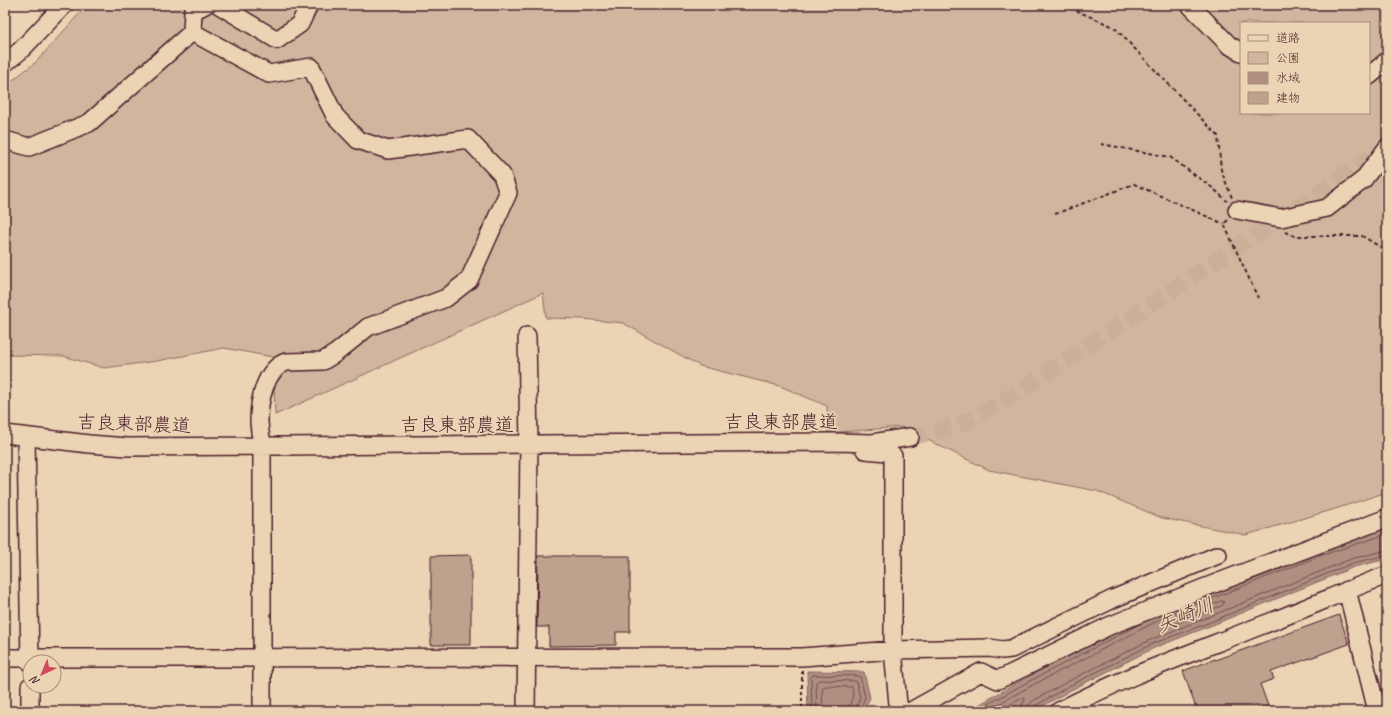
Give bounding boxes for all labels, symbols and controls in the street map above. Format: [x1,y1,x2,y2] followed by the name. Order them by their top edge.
[1240,22,1370,114] legend
[1276,30,1300,46] text: 道路
[1276,50,1300,66] text: 公園
[1276,70,1300,86] text: 水域
[1276,90,1300,106] text: 建物
[77,410,191,438] street label: 吉良東部農道
[724,410,838,434] street label: 吉良東部農道
[400,413,514,437] street label: 吉良東部農道
[1153,592,1218,639] water label: 矢崎川
[22,654,62,694] north arrow
[26,672,42,689] text: N

